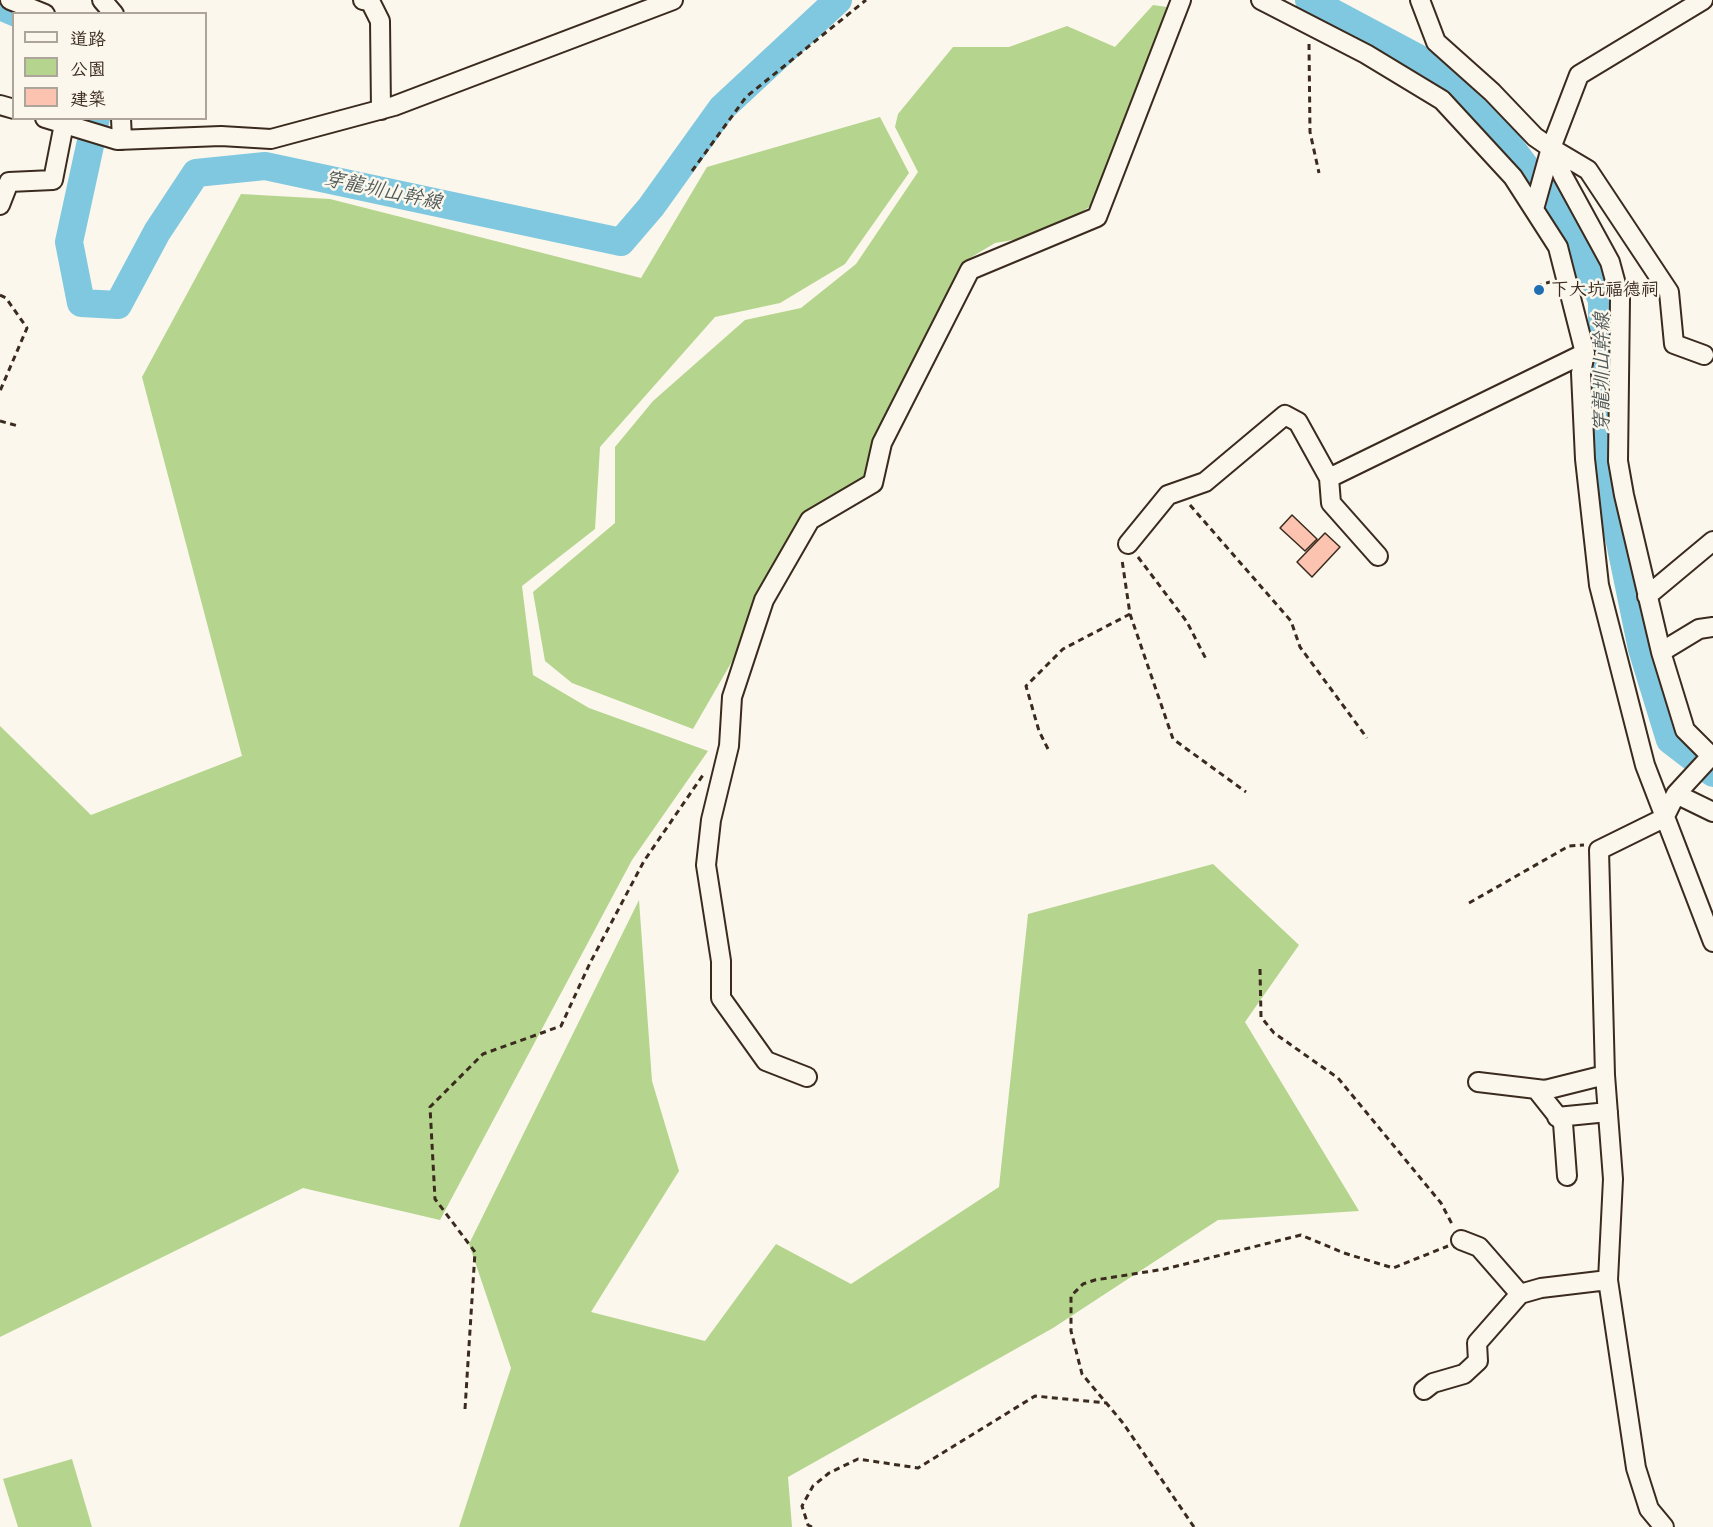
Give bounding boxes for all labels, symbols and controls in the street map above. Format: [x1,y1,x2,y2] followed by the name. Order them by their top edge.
[12,12,207,120] legend
[70,24,106,51] text: 道路
[70,54,106,81] text: 公園
[70,84,106,111] text: 建築
[322,167,444,215] water label: 穿龍圳山幹線
[1551,279,1659,301] place label: 下大坑福德祠
[1532,283,1546,297] marker: 下大坑福德祠
[1590,312,1614,432] water label: 穿龍圳山幹線

